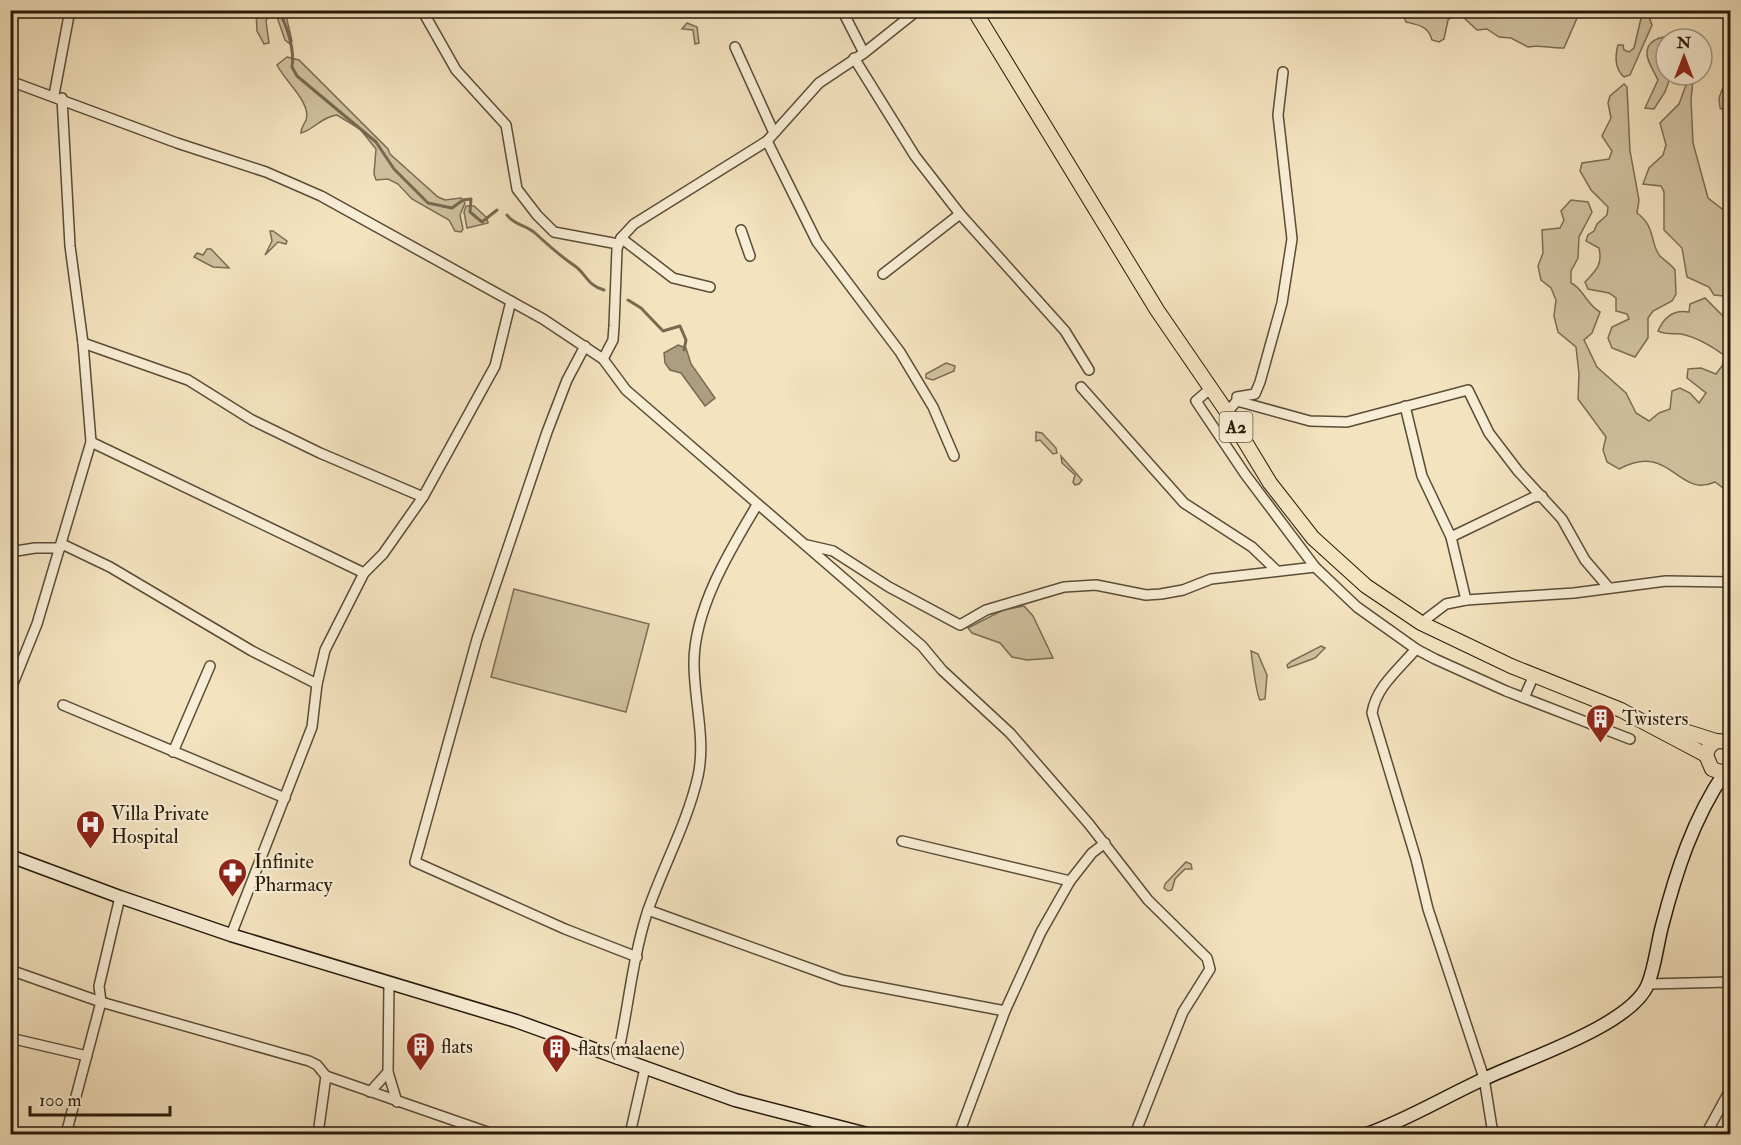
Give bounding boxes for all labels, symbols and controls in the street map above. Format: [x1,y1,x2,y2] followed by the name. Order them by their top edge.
[1654,27,1714,87] north arrow
[1676,33,1692,53] text: N
[1220,412,1252,442] road number: A2
[1585,702,1617,744] building icon: Twisters
[1622,706,1688,731] place label: Twisters
[111,801,209,850] place label: Villa Private Hospital
[74,808,106,850] hospital icon: Villa Private Hospital
[254,849,334,897] place label: Infinite Pharmacy
[217,856,249,898] pharmacy icon: Infinite Pharmacy
[404,1030,436,1072] building icon: flats
[541,1032,573,1074] building icon: flats(malaene)
[441,1034,473,1059] place label: flats
[578,1036,685,1061] place label: flats(malaene)
[30,1079,170,1117] scale bar
[39,1089,82,1112] text: 100 m

